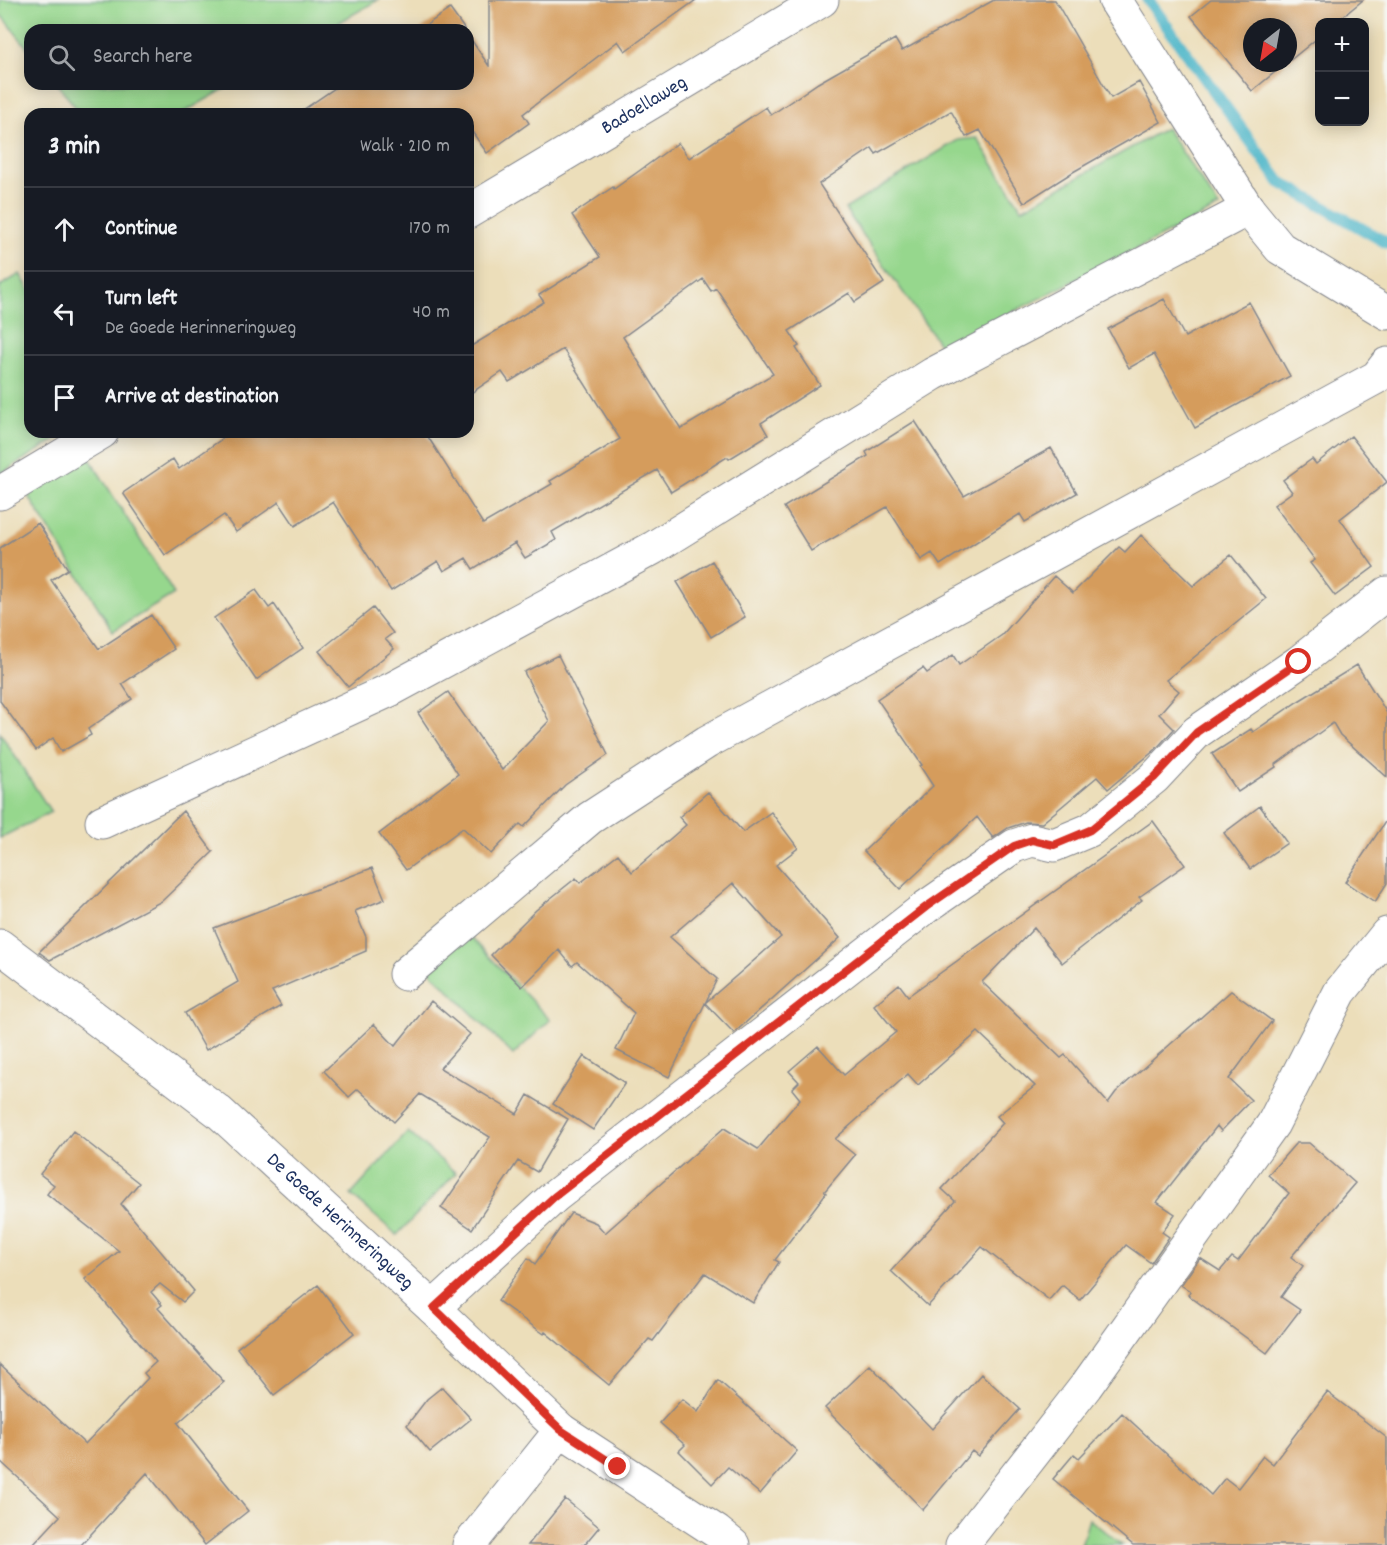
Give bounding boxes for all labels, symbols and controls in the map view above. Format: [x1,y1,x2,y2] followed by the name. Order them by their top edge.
[1243,18,1297,72] north arrow
[1315,18,1369,126] map controls
[1315,18,1369,72] button: +
[24,24,474,90] search box
[45,41,78,74] icon: search
[93,42,192,73] text: Search here
[597,70,693,143] street label: Badoellaweg
[1315,72,1369,126] button: −
[48,129,100,166] text: 3 min
[360,133,450,161] text: Walk · 210 m
[48,213,81,246] icon: ahead
[105,214,177,245] text: Continue
[409,215,450,243] text: 170 m
[105,284,177,315] text: Turn left
[48,297,81,330] icon: left
[412,299,450,327] text: 40 m
[105,315,296,343] text: De Goede Herinneringweg
[48,381,81,414] icon: arrive
[105,382,279,413] text: Arrive at destination
[1285,648,1311,674] route start
[259,1147,419,1297] street label: De Goede Herinneringweg
[604,1453,630,1479] route end

